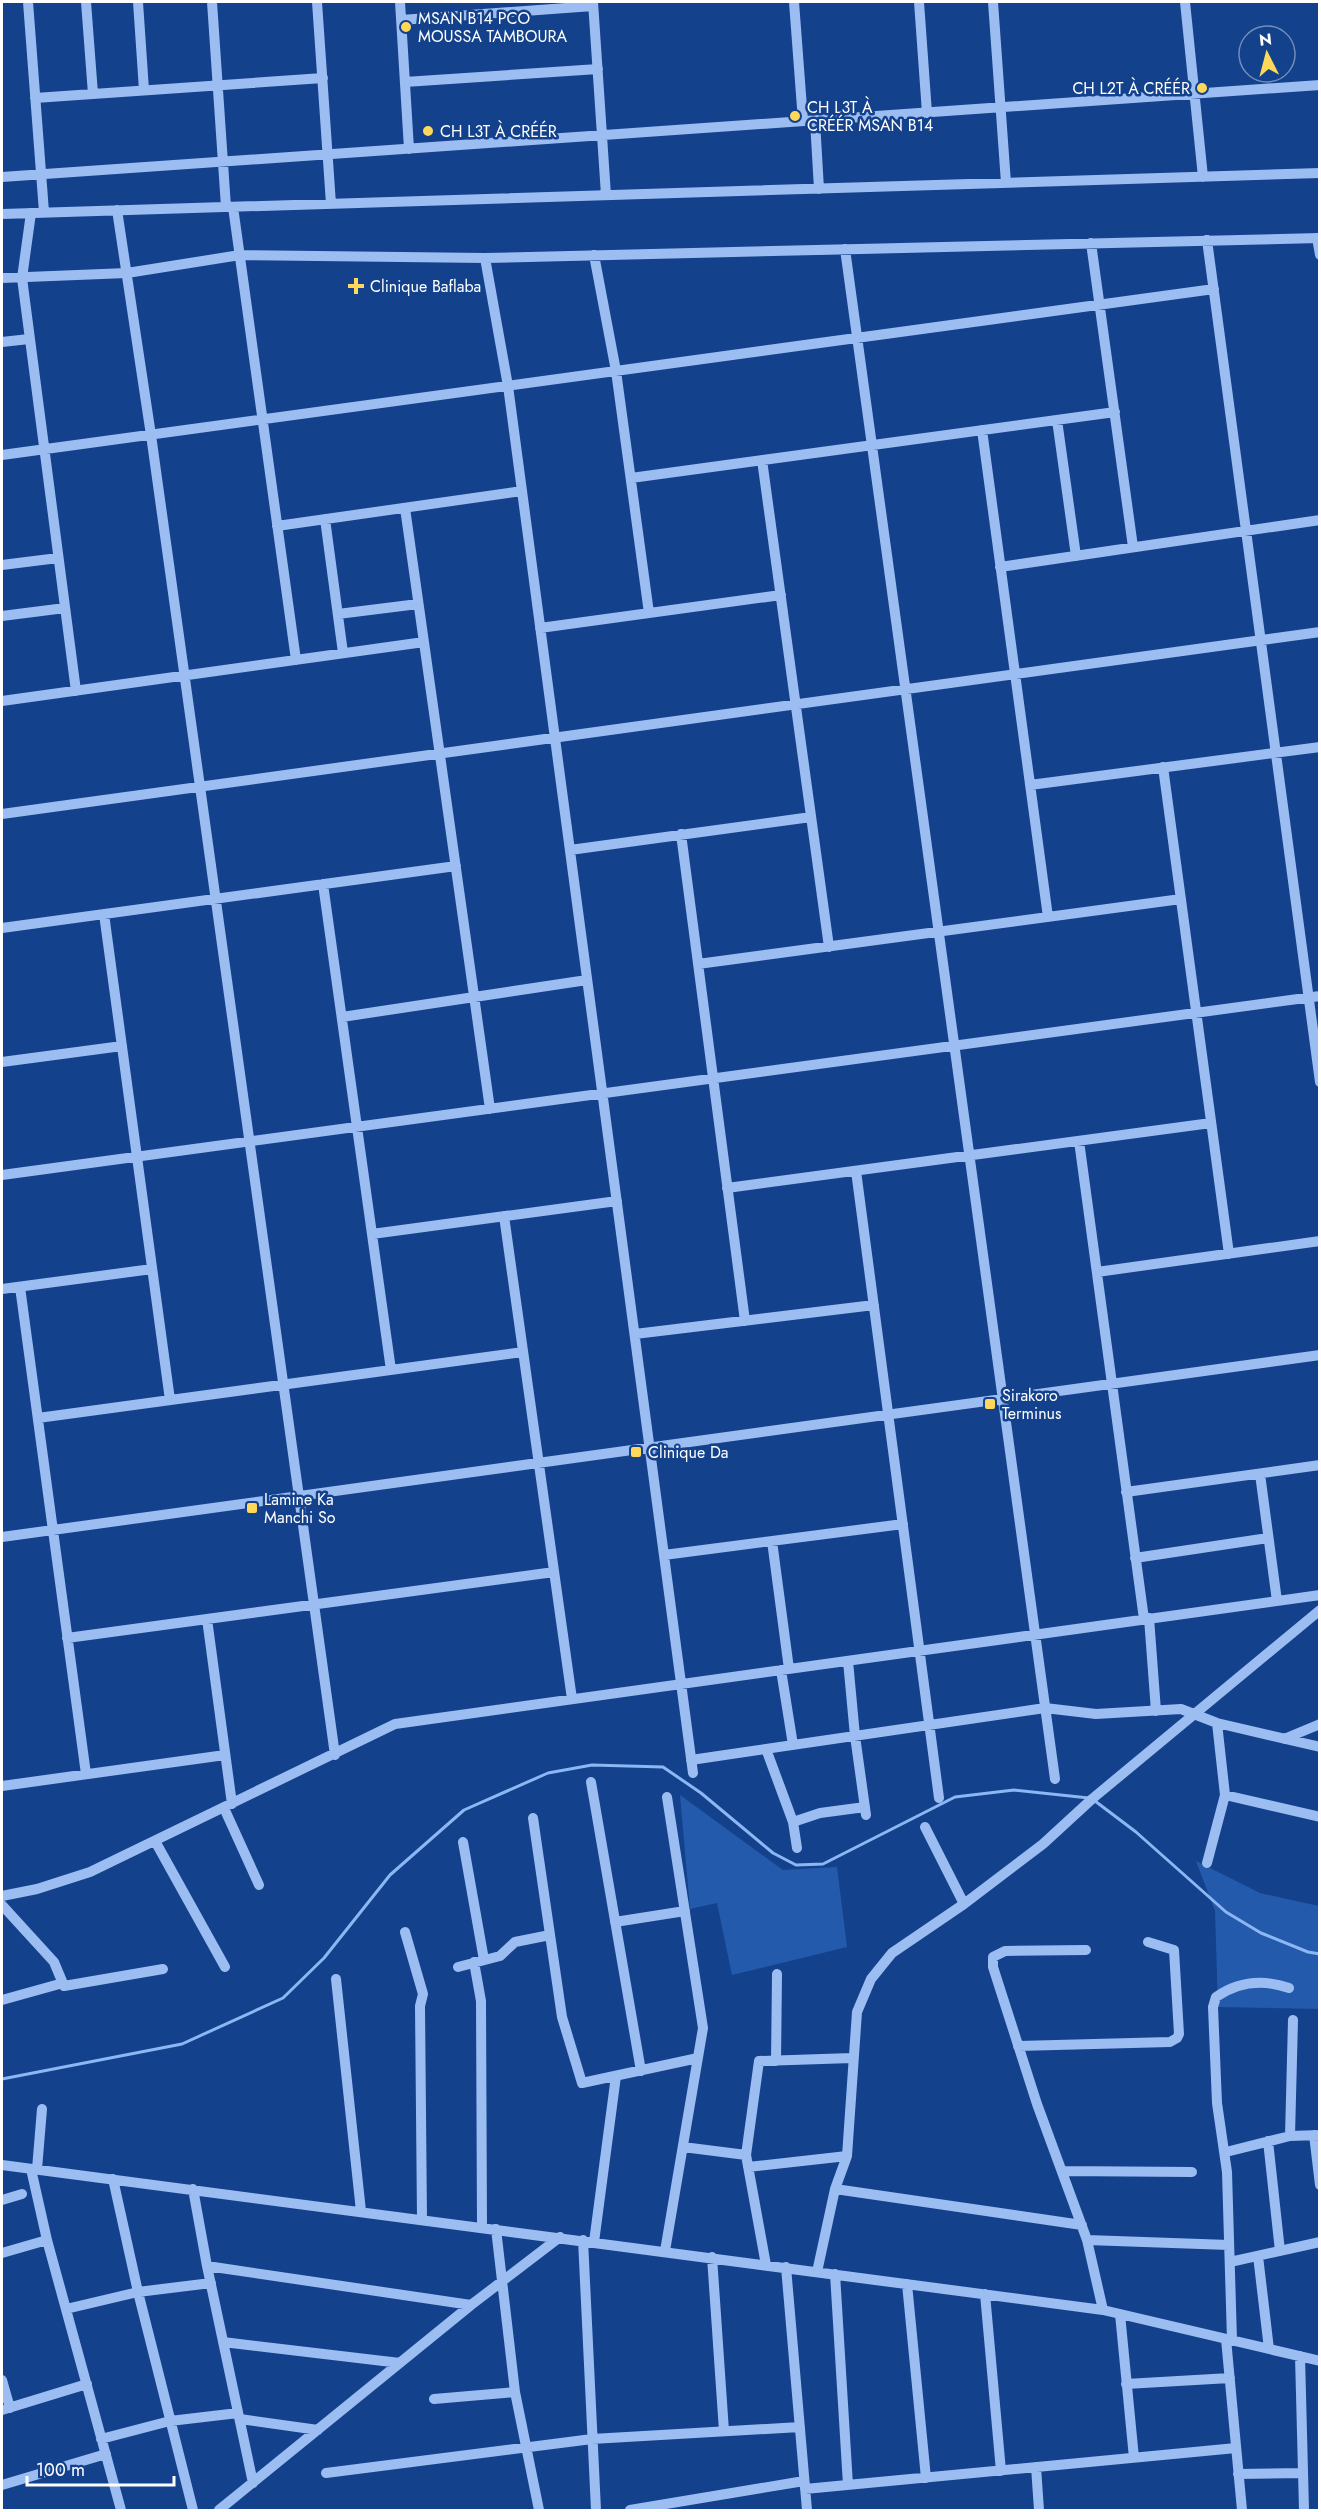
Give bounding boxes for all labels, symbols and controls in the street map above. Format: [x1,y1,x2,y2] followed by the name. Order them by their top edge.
[418,7,567,48] place label: MSAN B14 PCO MOUSSA TAMBOURA
[399,20,413,34] marker: MSAN B14 PCO MOUSSA TAMBOURA
[1237,24,1297,84] north arrow
[1258,27,1273,52] text: N
[1072,77,1190,100] place label: CH L2T À CRÉÉR
[1195,81,1209,95] marker: CH L2T À CRÉÉR
[807,96,933,137] place label: CH L3T À CRÉÉR MSAN B14
[788,109,802,123] marker: CH L3T À CRÉÉR MSAN B14
[440,120,557,143] place label: CH L3T À CRÉÉR
[421,124,435,138] marker: CH L3T À CRÉÉR
[370,275,481,298] place label: Clinique Baflaba
[347,277,365,295] marker: Clinique Baflaba
[1002,1384,1061,1425] place label: Sirakoro Terminus
[983,1397,997,1411] marker: Sirakoro Terminus
[648,1441,729,1464] place label: Clinique Da
[629,1445,643,1459] marker: Clinique Da
[264,1488,336,1529] place label: Lamine Ka Manchi So
[245,1501,259,1515] marker: Lamine Ka Manchi So
[27,2449,174,2487] scale bar
[36,2457,85,2483] text: 100 m

